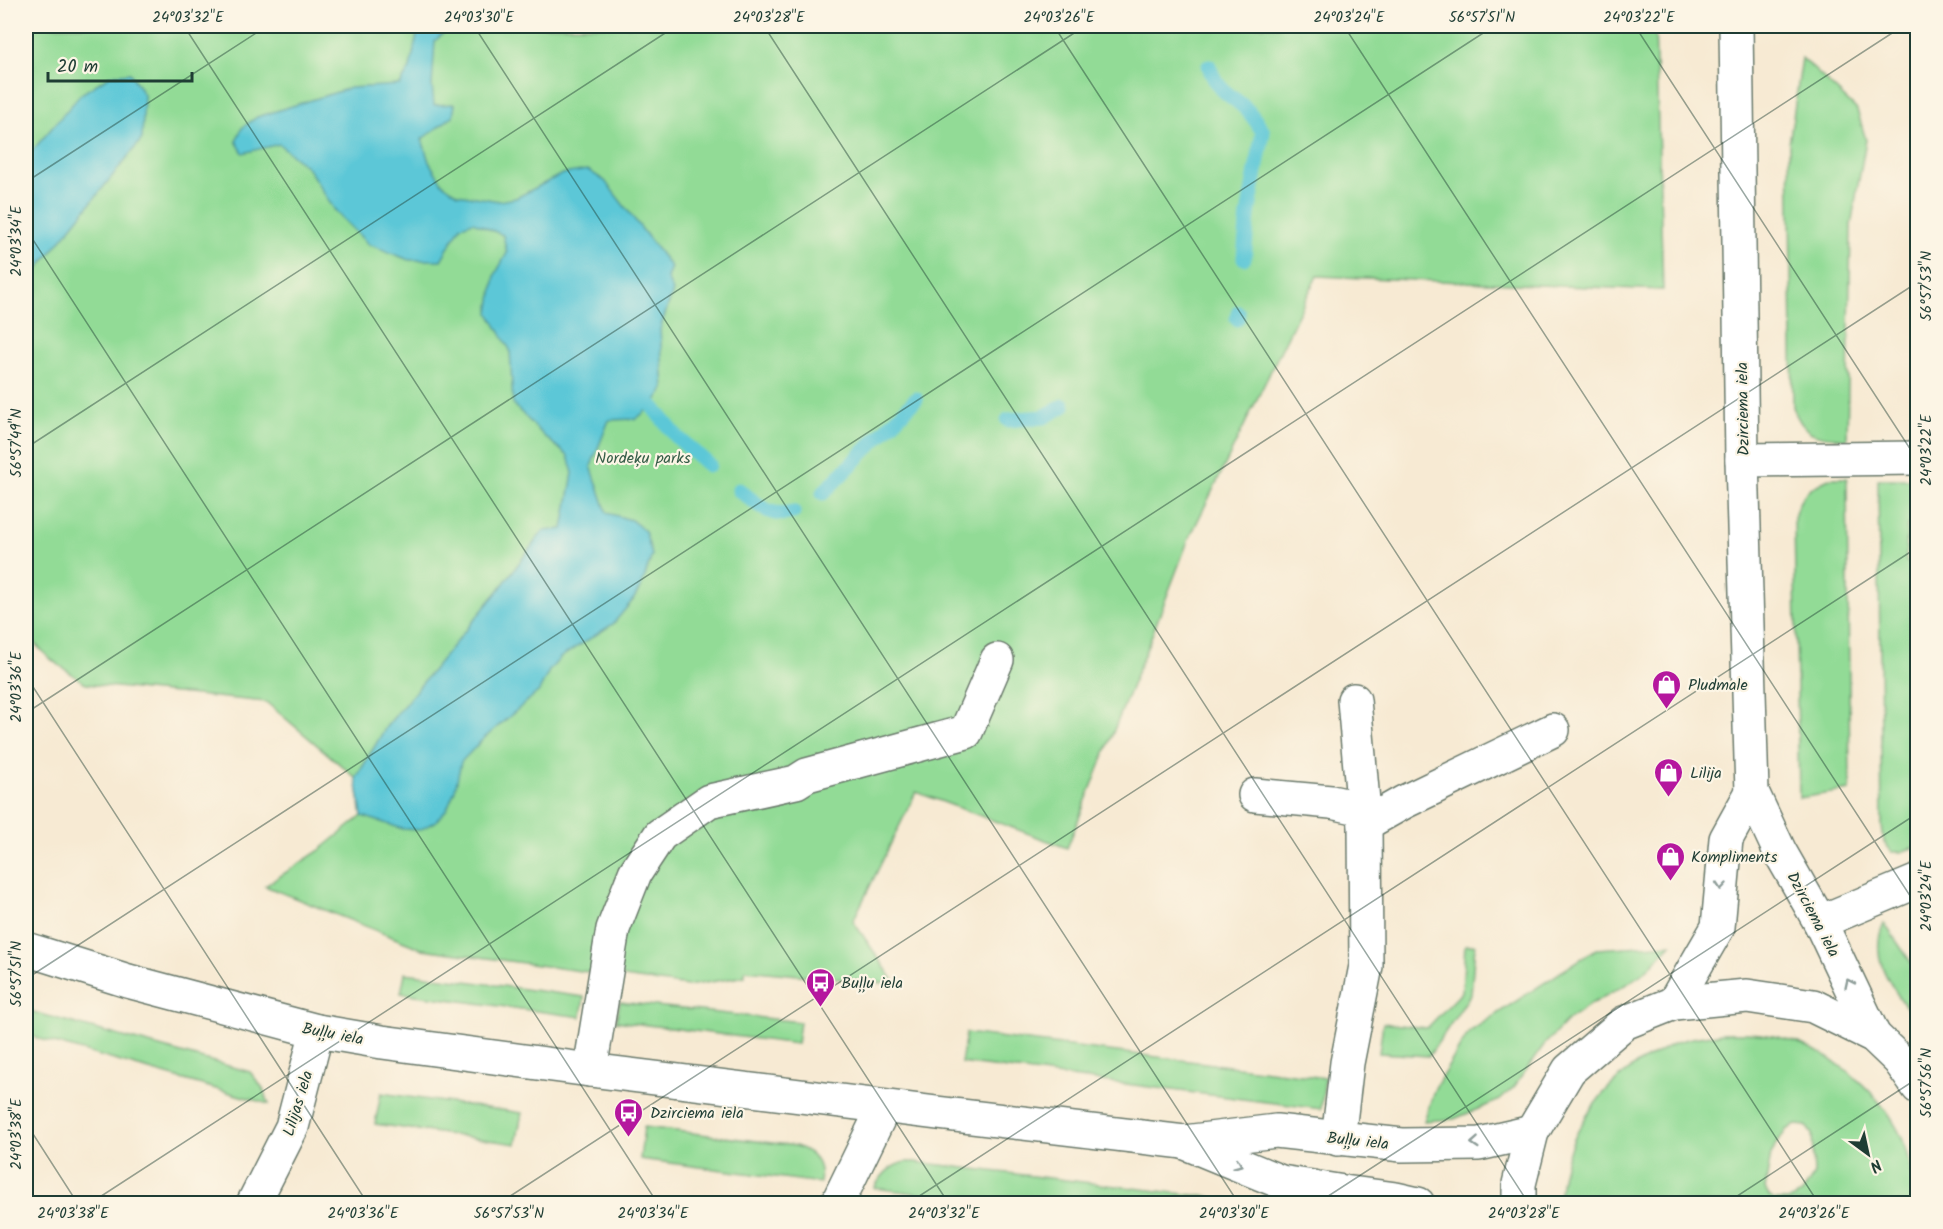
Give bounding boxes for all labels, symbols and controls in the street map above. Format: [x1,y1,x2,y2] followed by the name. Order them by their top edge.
[152,6,225,30] text: 24°03'32"E
[444,6,515,30] text: 24°03'30"E
[733,6,806,30] text: 24°03'28"E
[1023,6,1096,30] text: 24°03'26"E
[1313,6,1386,30] text: 24°03'24"E
[1449,6,1515,30] text: 56°57'51"N
[1603,6,1676,30] text: 24°03'22"E
[48,45,192,83] scale bar
[57,53,98,82] text: 20 m
[5,204,29,276] text: 24°03'34"E
[1915,251,1939,321] text: 56°57'53"N
[1730,362,1757,456] street label: Dzirciema iela
[5,408,29,478] text: 56°57'49"N
[1915,413,1939,486] text: 24°03'22"E
[595,446,691,471] park label: Nordeķu parks
[5,650,29,722] text: 24°03'36"E
[1651,668,1683,710] shop icon: Pludmale
[1688,673,1748,698] place label: Pludmale
[1653,756,1685,798] shop icon: Lilija
[1690,761,1722,786] place label: Lilija
[1654,840,1686,882] shop icon: Kompliments
[1691,845,1777,870] place label: Kompliments
[1915,859,1939,932] text: 24°03'24"E
[1780,867,1846,962] street label: Dzirciema iela
[1715,881,1728,890] one-way arrow
[5,941,29,1007] text: 56°57'51"N
[804,966,836,1008] bus stop icon: Buļļu iela
[841,971,903,996] place label: Buļļu iela
[1845,979,1857,990] one-way arrow
[300,1016,365,1053] street label: Buļļu iela
[1915,1048,1939,1118] text: 56°57'56"N
[277,1068,320,1139] street label: Lilijas iela
[613,1096,645,1138] bus stop icon: Dzirciema iela
[5,1097,29,1170] text: 24°03'38"E
[650,1101,744,1126] place label: Dzirciema iela
[1838,1124,1898,1184] north arrow
[1326,1126,1390,1157] street label: Buļļu iela
[1470,1136,1479,1149] one-way arrow
[1864,1152,1886,1179] text: N
[1232,1157,1243,1169] one-way arrow
[37,1202,110,1226] text: 24°03'38"E
[328,1202,400,1226] text: 24°03'36"E
[474,1202,544,1226] text: 56°57'53"N
[618,1202,690,1226] text: 24°03'34"E
[908,1202,981,1226] text: 24°03'32"E
[1199,1202,1270,1226] text: 24°03'30"E
[1488,1202,1561,1226] text: 24°03'28"E
[1778,1202,1851,1226] text: 24°03'26"E

